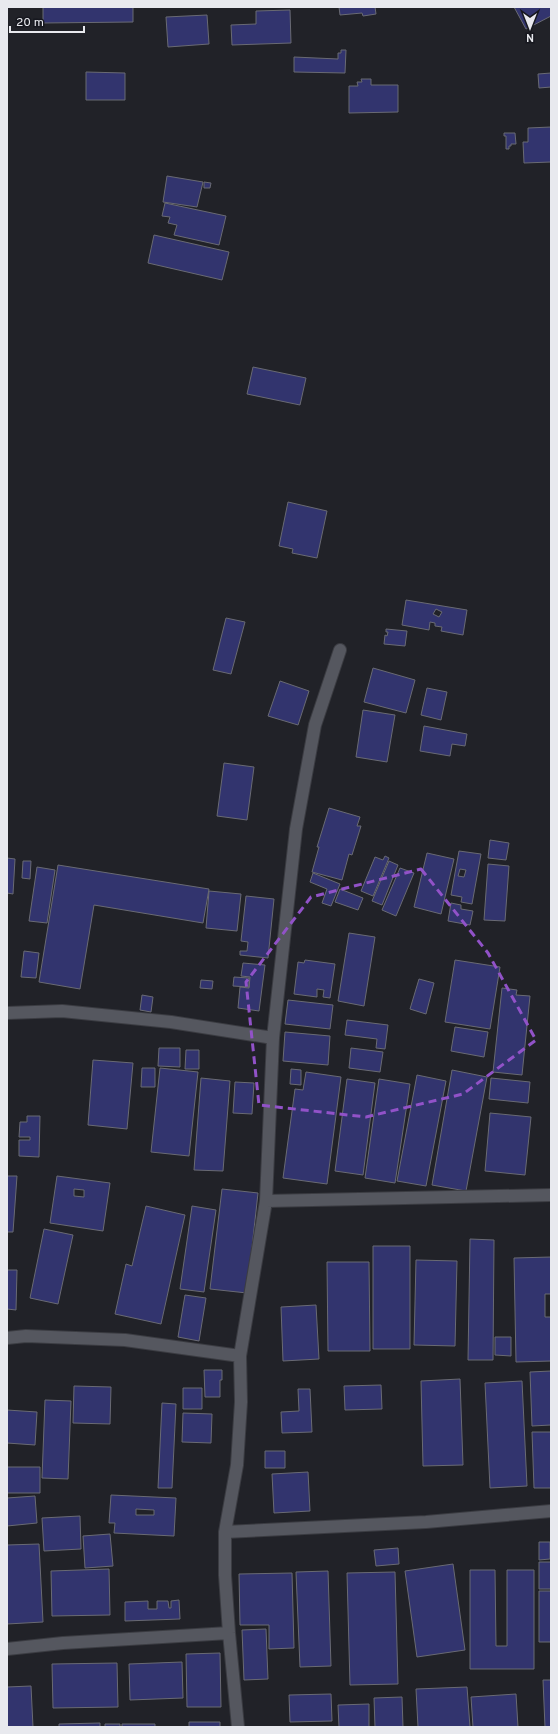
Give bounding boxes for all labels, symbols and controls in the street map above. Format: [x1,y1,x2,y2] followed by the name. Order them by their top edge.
[10,8,84,34] scale bar
[510,8,550,48] north arrow
[16,15,44,31] text: 20 m
[526,30,534,44] text: N

